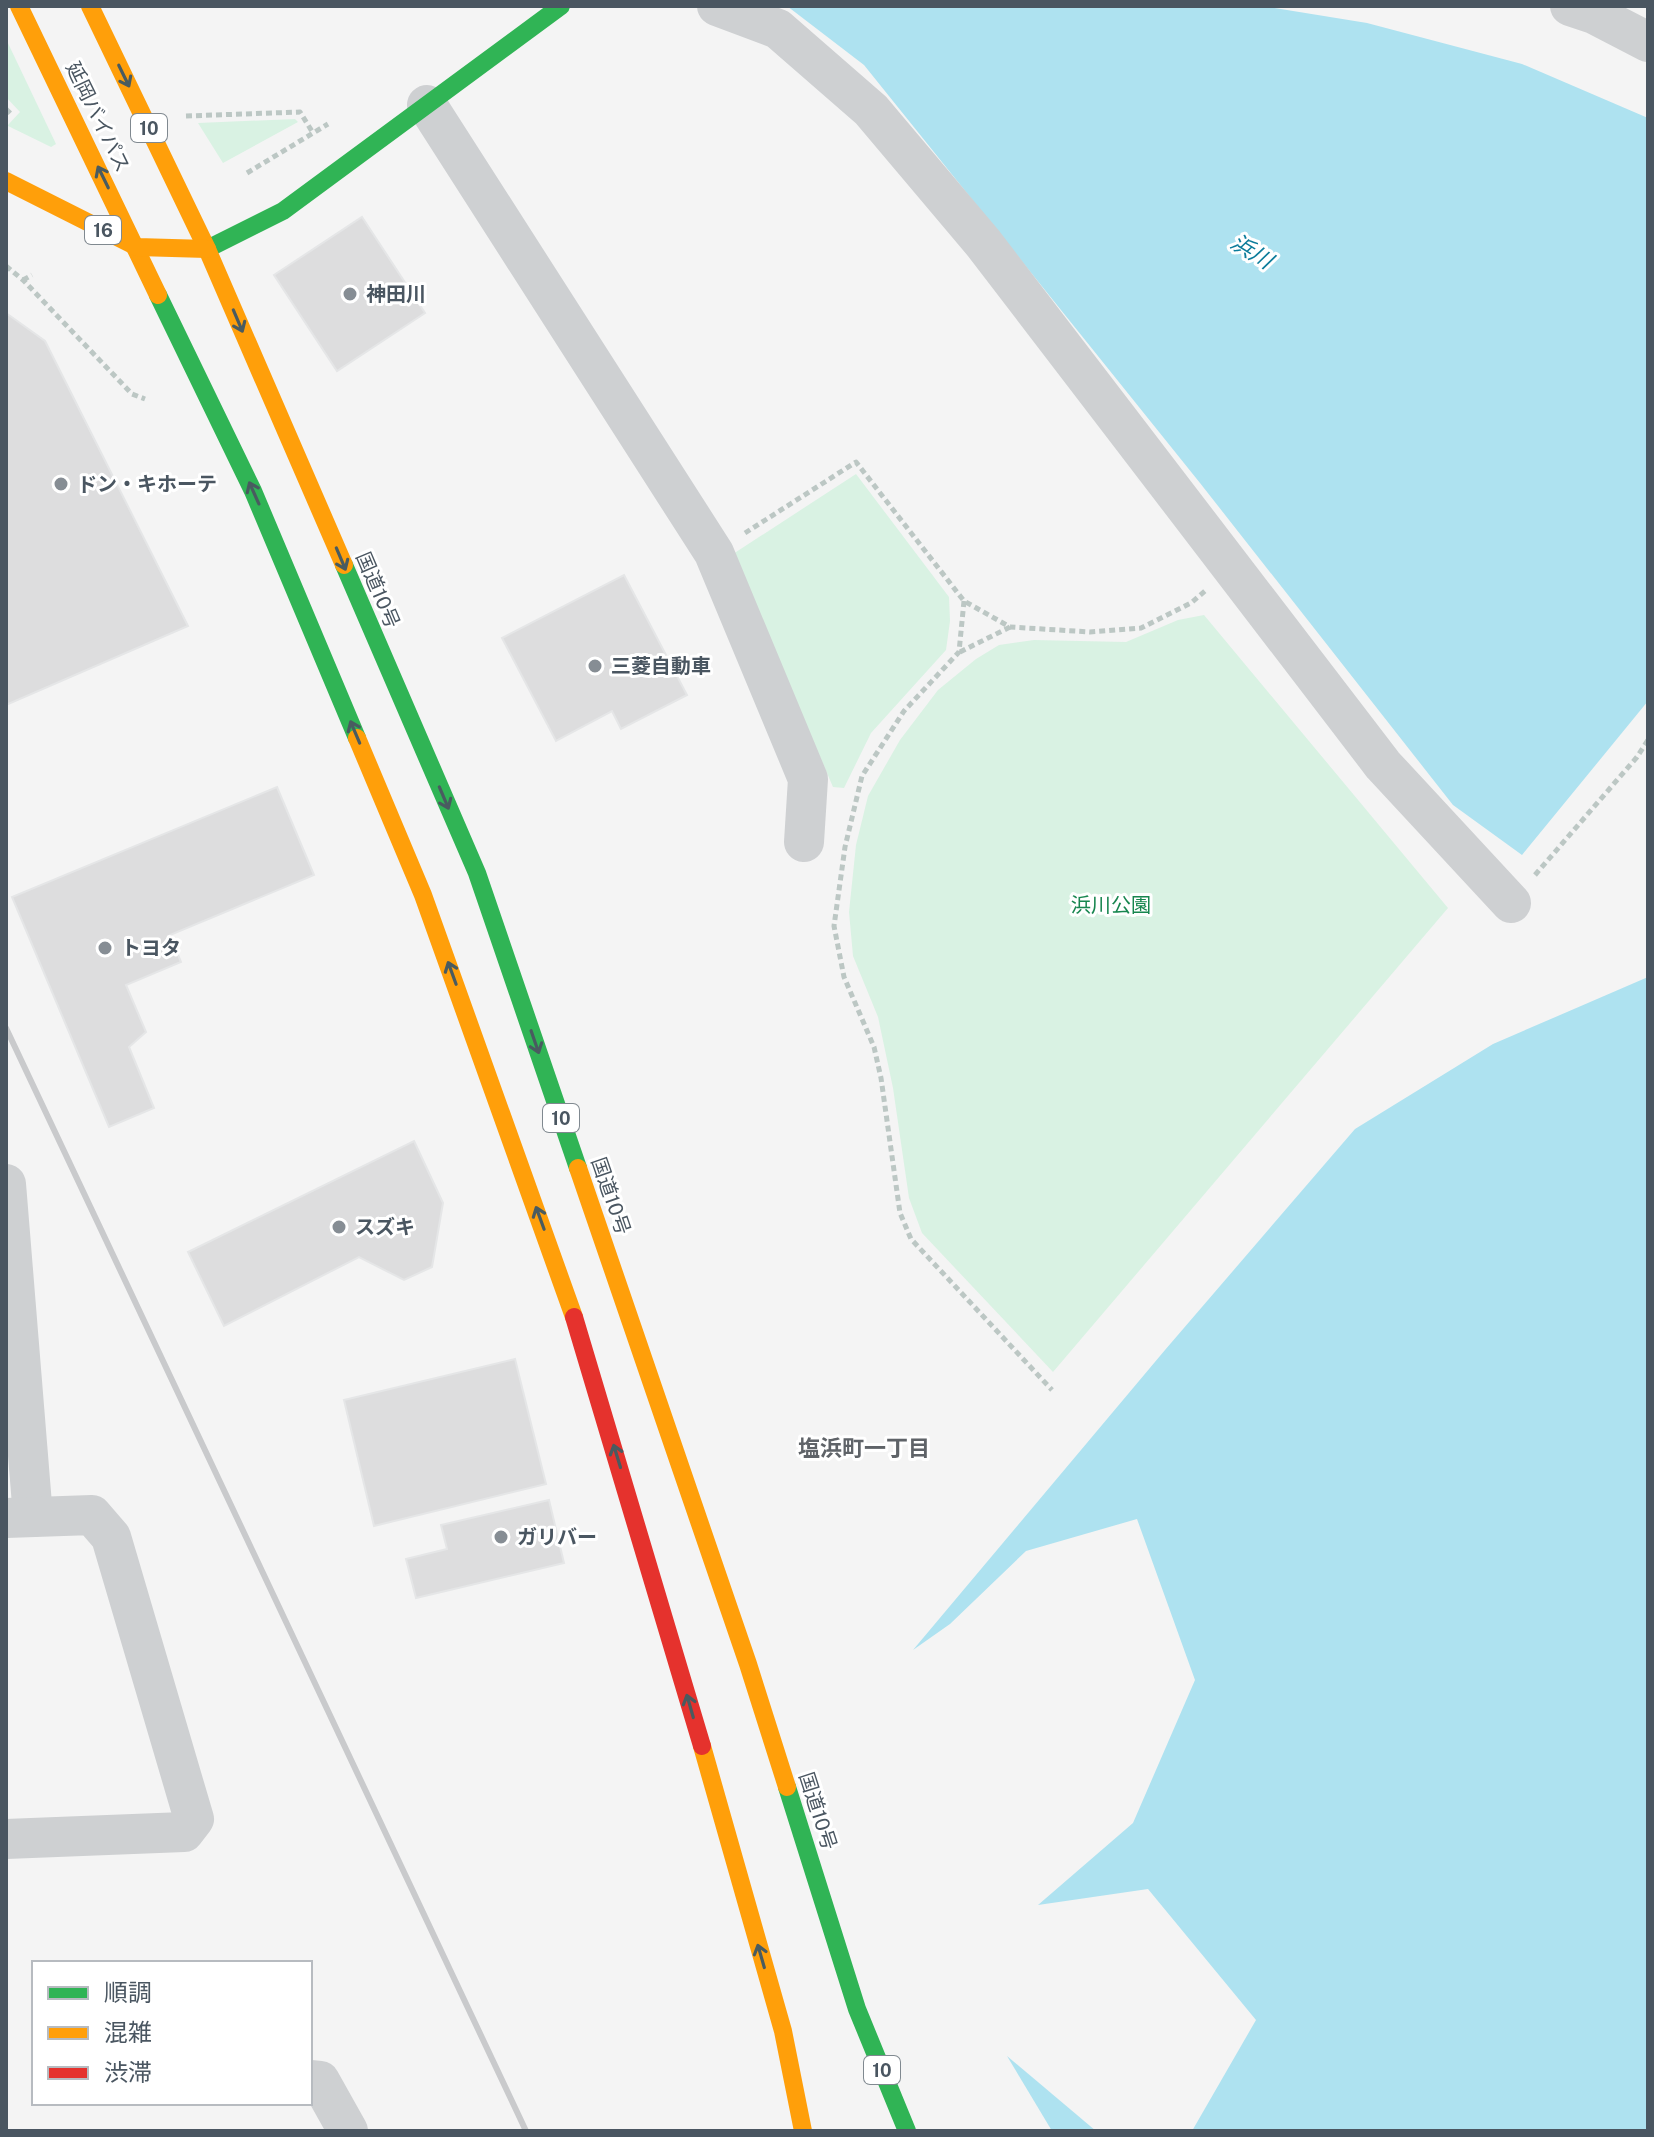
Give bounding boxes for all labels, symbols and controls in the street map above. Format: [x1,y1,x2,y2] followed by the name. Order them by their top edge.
[61,58,135,176] street label: 延岡バイパス
[117,64,132,88] one-way arrow
[131,114,167,142] road number: 10
[95,165,110,189] one-way arrow
[85,216,121,244] road number: 16
[1226,228,1279,275] water label: 浜川
[366,282,426,306] place label: 神田川
[341,285,359,303] marker: 神田川
[232,308,247,333] one-way arrow
[77,472,217,496] place label: ドン・キホーテ
[52,475,70,493] marker: ドン・キホーテ
[245,481,260,505] one-way arrow
[335,547,350,571] one-way arrow
[351,548,405,632] street label: 国道10号
[611,654,711,678] place label: 三菱自動車
[586,657,604,675] marker: 三菱自動車
[346,720,361,745] one-way arrow
[438,785,453,810] one-way arrow
[1071,893,1151,917] park label: 浜川公園
[121,936,181,960] place label: トヨタ
[96,939,114,957] marker: トヨタ
[444,961,458,986] one-way arrow
[528,1029,543,1054] one-way arrow
[543,1104,579,1132] road number: 10
[587,1154,635,1238] street label: 国道10号
[532,1206,546,1231] one-way arrow
[355,1215,415,1239] place label: スズキ
[330,1218,348,1236] marker: スズキ
[798,1435,930,1461] district label: 塩浜町一丁目
[608,1444,623,1469] one-way arrow
[517,1525,597,1549] place label: ガリバー
[492,1528,510,1546] marker: ガリバー
[682,1693,697,1719] one-way arrow
[794,1769,842,1853] street label: 国道10号
[753,1943,768,1969] one-way arrow
[32,1961,312,2105] legend
[104,1978,152,2006] text: 順調
[104,2018,152,2046] text: 混雑
[864,2056,900,2084] road number: 10
[104,2058,152,2086] text: 渋滞

